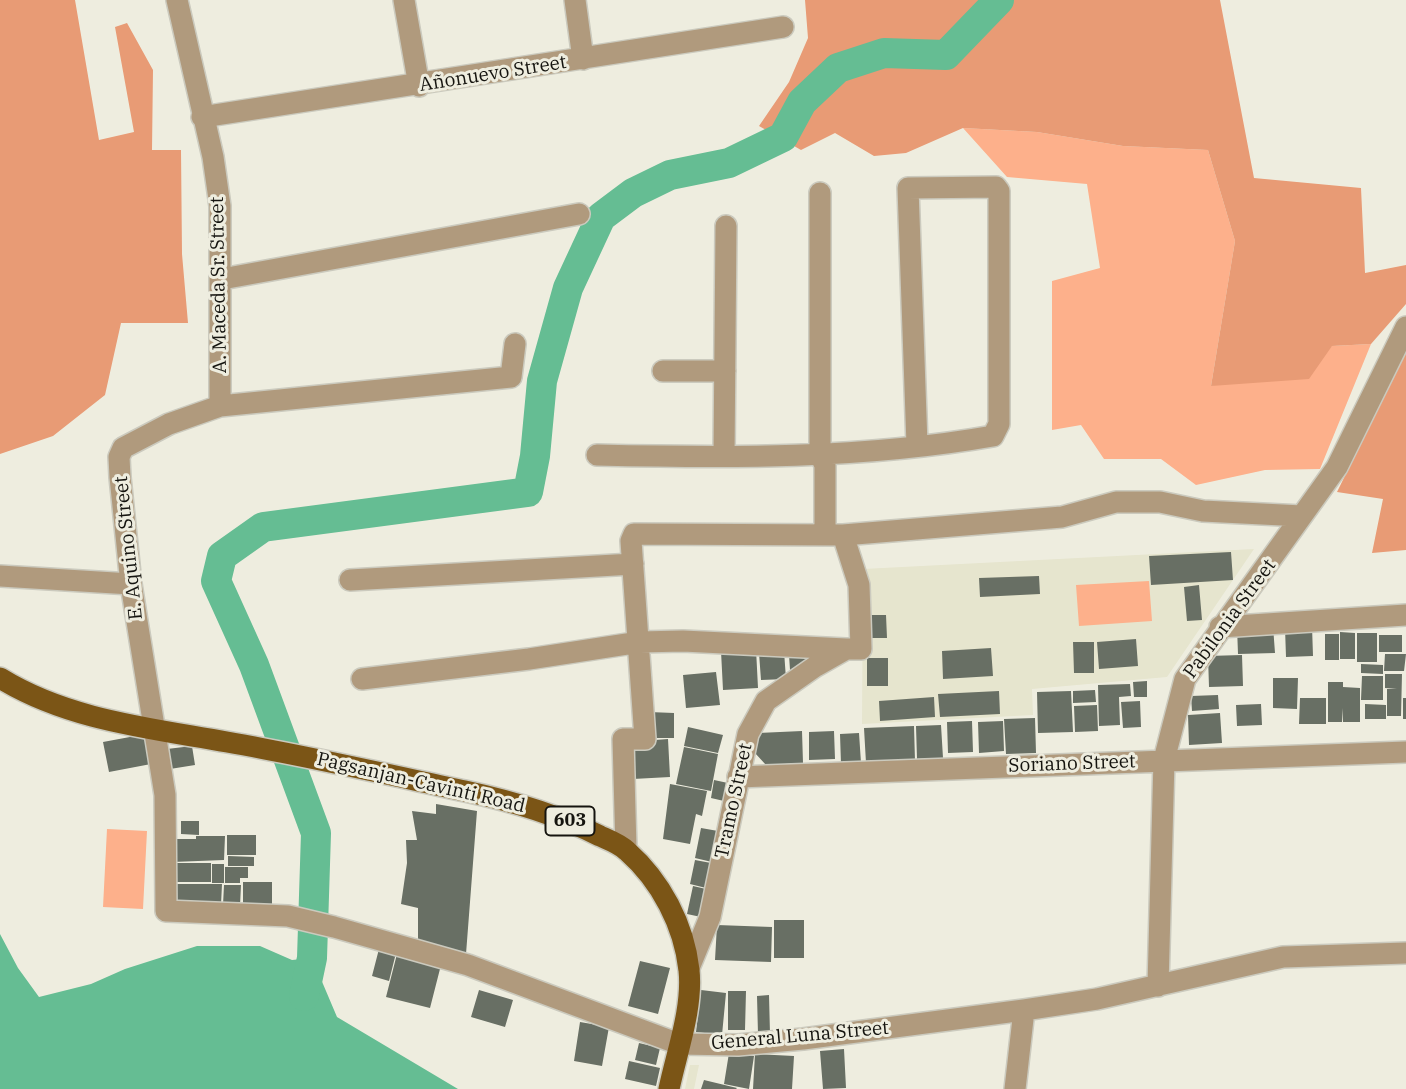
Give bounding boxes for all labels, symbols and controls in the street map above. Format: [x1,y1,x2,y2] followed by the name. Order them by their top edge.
[418,51,568,97] street label: Añonuevo Street
[206,196,232,374] street label: A. Maceda Sr. Street
[110,475,148,621] street label: E. Aquino Street
[1179,555,1281,683] street label: Pabilonia Street
[711,741,757,861] street label: Tramo Street
[315,748,527,818] street label: Pagsanjan-Cavinti Road
[1008,750,1136,778] street label: Soriano Street
[546,806,594,836] road number: 603
[710,1017,890,1055] street label: General Luna Street

